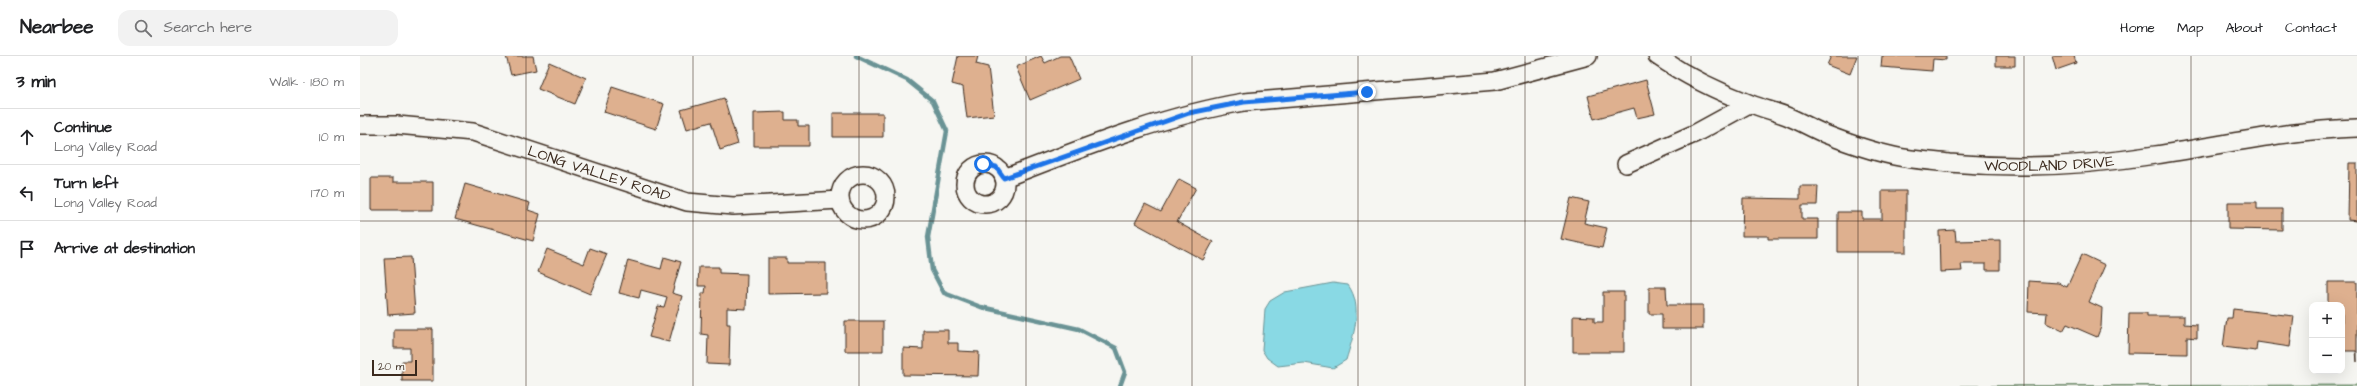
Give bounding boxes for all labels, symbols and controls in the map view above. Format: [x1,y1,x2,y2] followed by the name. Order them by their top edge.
[118,10,398,46] search box
[20,14,94,41] text: Nearbee
[132,17,154,39] icon: search
[164,17,252,38] text: Search here
[2120,18,2155,38] text: Home
[2177,18,2203,38] text: Map
[2225,18,2263,38] text: About
[2285,18,2337,38] text: Contact
[16,70,56,94] text: 3 min
[269,73,344,91] text: Walk · 180 m
[1358,83,1376,101] route end
[54,117,112,138] text: Continue
[16,126,38,148] icon: ahead
[319,128,344,146] text: 10 m
[54,138,157,156] text: Long Valley Road
[525,141,673,207] street label: LONG VALLEY ROAD
[1984,151,2115,177] street label: WOODLAND DRIVE
[974,155,992,173] route start
[54,173,118,194] text: Turn left
[16,182,38,204] icon: left
[311,184,344,202] text: 170 m
[54,194,157,212] text: Long Valley Road
[16,238,38,260] icon: arrive
[54,238,195,259] text: Arrive at destination
[2309,302,2345,374] map controls
[2309,302,2345,338] button: +
[2309,338,2345,374] button: −
[372,358,417,377] scale bar
[378,359,404,374] text: 20 m

